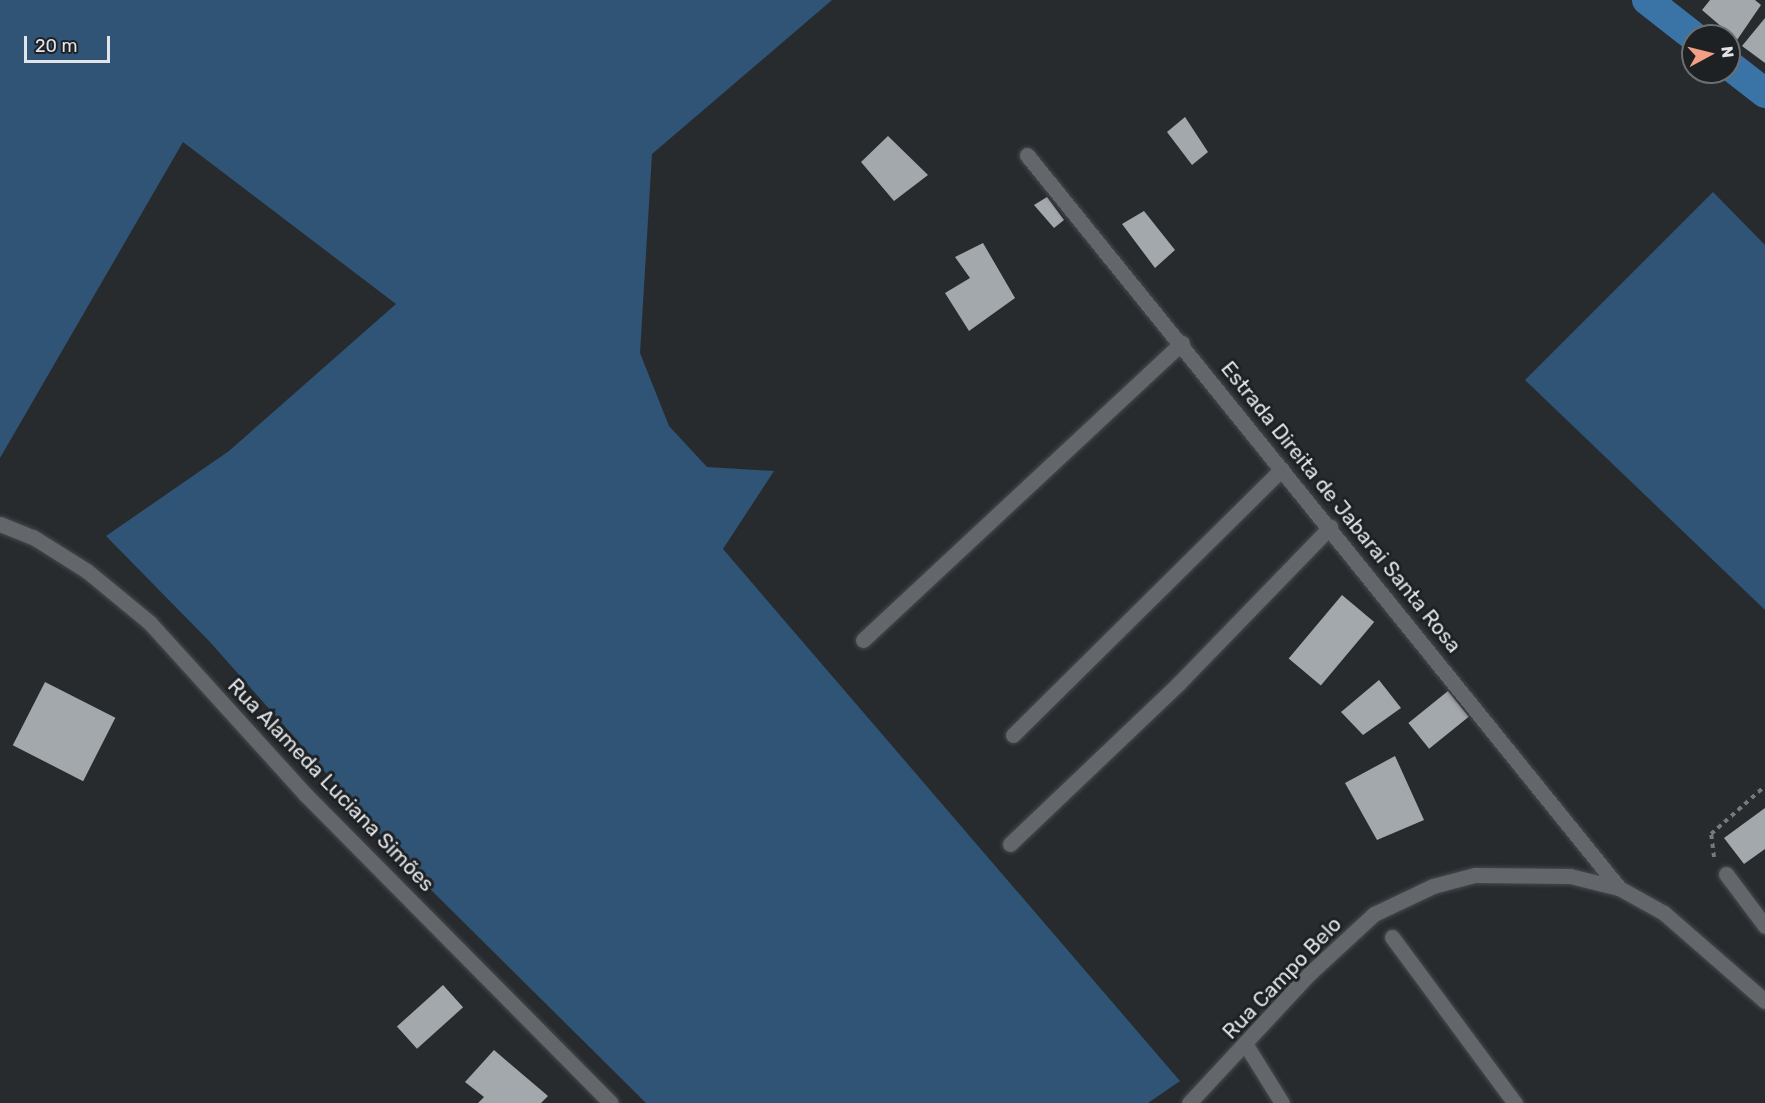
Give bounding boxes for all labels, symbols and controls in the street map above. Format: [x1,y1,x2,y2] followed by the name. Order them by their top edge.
[27,24,112,62] scale bar
[1681,24,1741,84] north arrow
[35,35,77,57] text: 20 m
[1717,45,1738,59] text: N
[1216,356,1466,658] street label: Estrada Direita de Jabarai Santa Rosa
[222,673,440,897] street label: Rua Alameda Luciana Simões
[1217,912,1347,1044] street label: Rua Campo Belo

